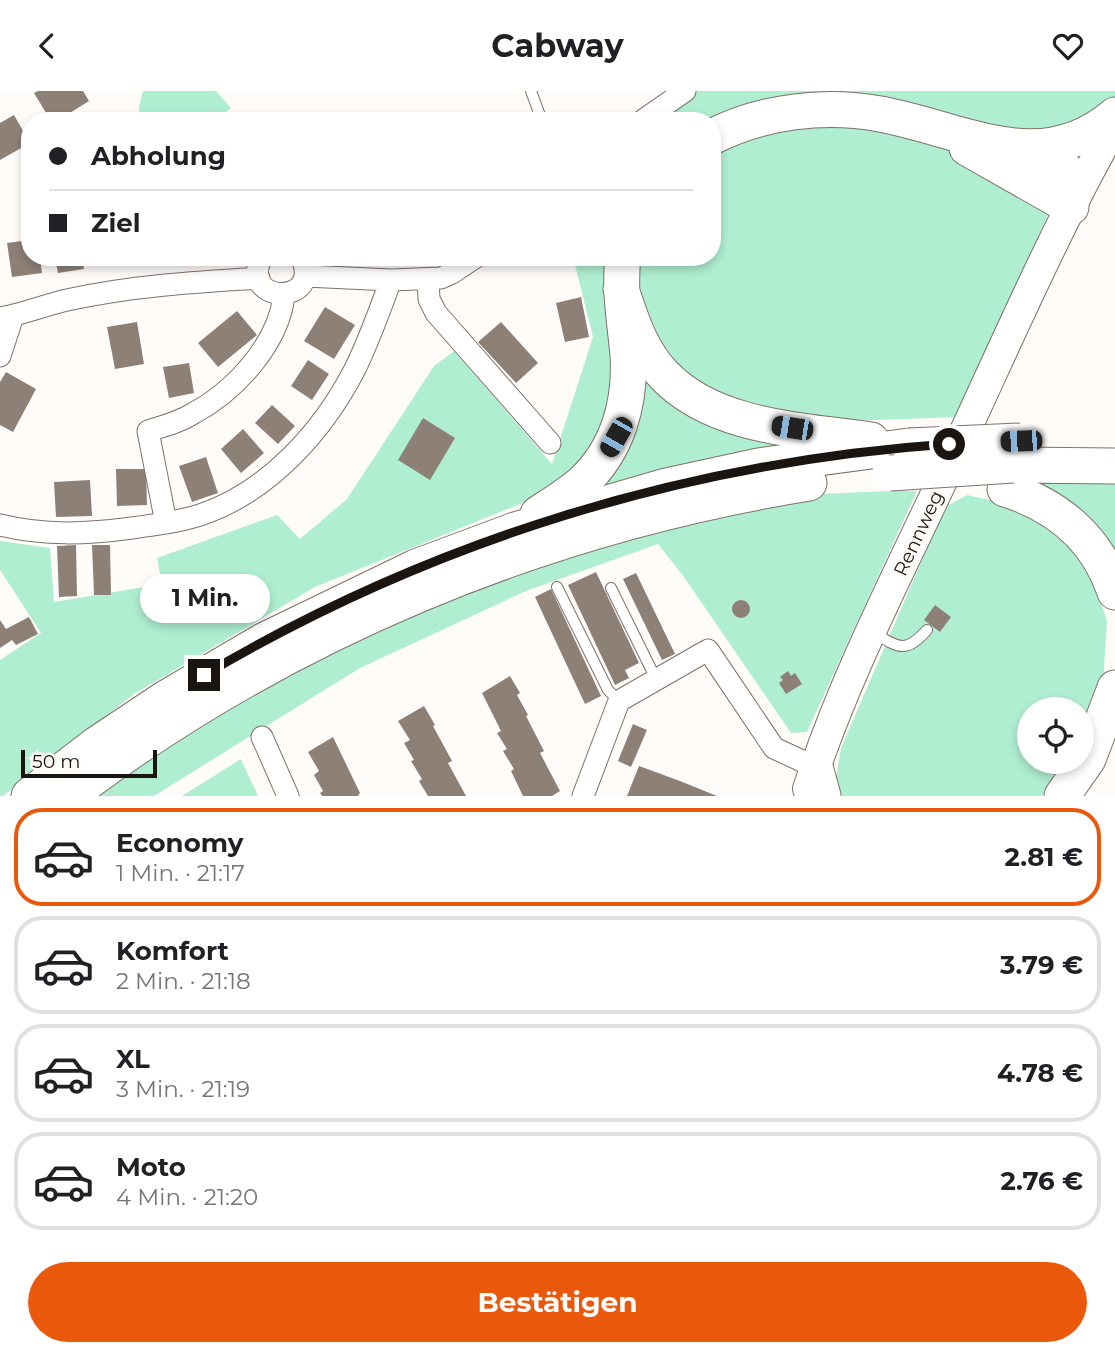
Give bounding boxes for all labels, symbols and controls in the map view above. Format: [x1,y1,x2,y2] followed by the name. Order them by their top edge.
[491,26,624,65] text: Cabway
[28,27,66,65] icon: back
[1049,27,1087,65] icon: heart
[91,140,226,172] text: Abholung
[91,207,141,239] text: Ziel
[597,414,636,460] car
[770,414,815,442] car
[933,428,965,460] route start
[1000,430,1043,452] car
[889,487,948,580] street label: Rennweg
[139,573,269,623] callout: 1 Min.
[172,584,238,612] text: 1 Min.
[188,659,220,691] route end
[1017,697,1094,774] map controls
[1017,697,1094,774] button: locate
[21,747,158,779] scale bar
[32,750,80,773] text: 50 m
[32,826,95,889] icon: car
[116,827,243,859] text: Economy
[1005,841,1083,873] text: 2.81 €
[116,859,245,887] text: 1 Min. · 21:17
[32,934,95,997] icon: car
[116,935,229,967] text: Komfort
[1000,949,1083,981] text: 3.79 €
[116,967,251,995] text: 2 Min. · 21:18
[32,1042,95,1105] icon: car
[116,1043,150,1075] text: XL
[997,1057,1083,1089] text: 4.78 €
[116,1075,250,1103] text: 3 Min. · 21:19
[32,1150,95,1213] icon: car
[116,1151,186,1183] text: Moto
[1000,1165,1083,1197] text: 2.76 €
[116,1183,258,1211] text: 4 Min. · 21:20
[28,1262,1087,1342] button: Bestätigen

